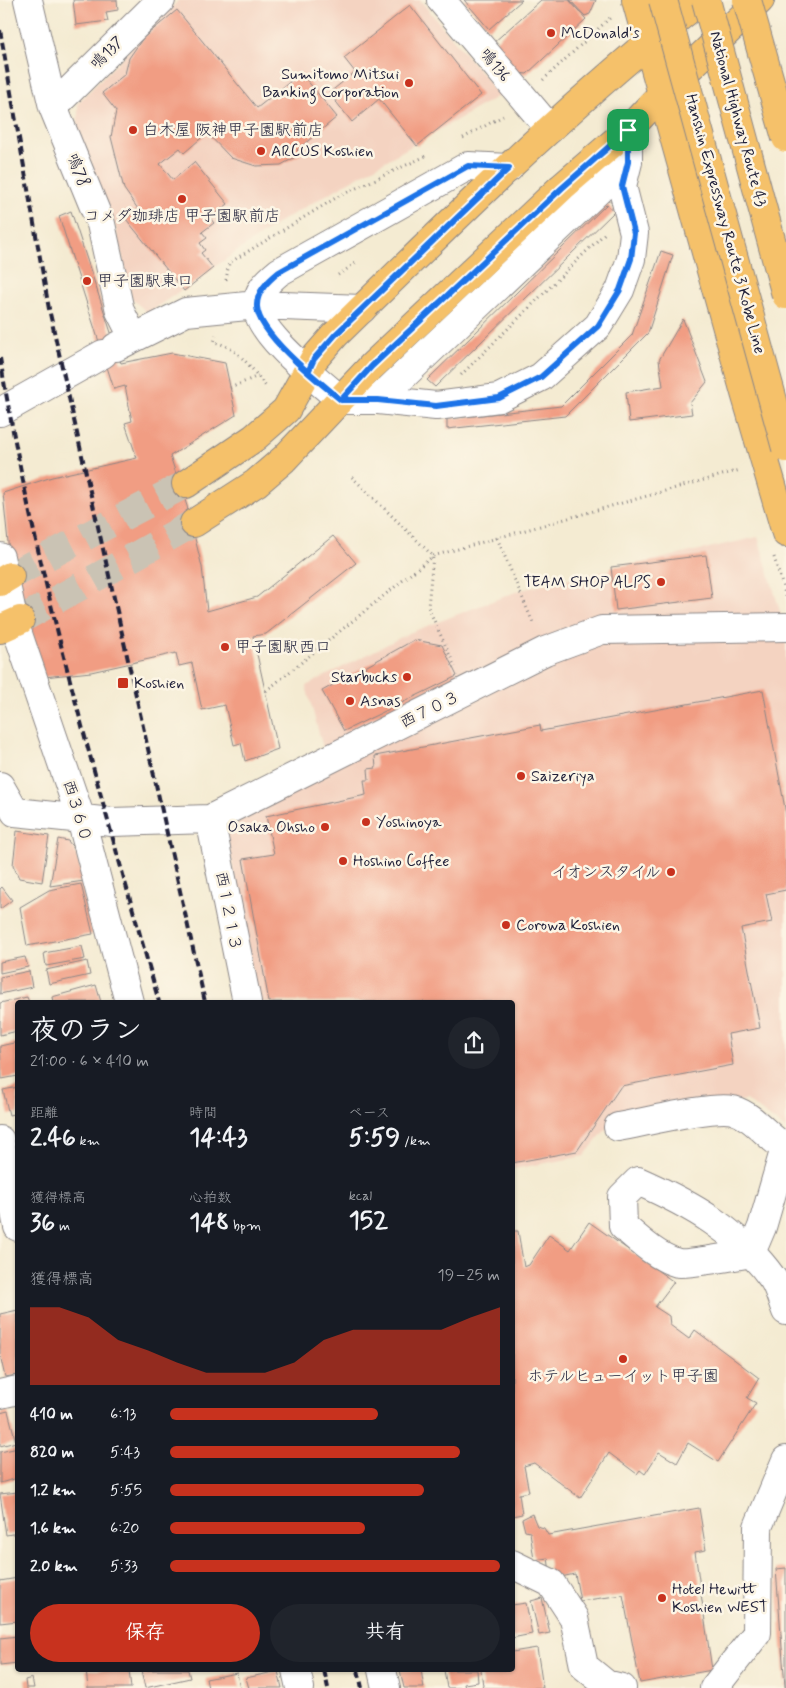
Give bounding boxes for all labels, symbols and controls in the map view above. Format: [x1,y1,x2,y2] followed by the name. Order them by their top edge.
[561,23,640,44] place label: McDonald's
[545,27,557,39] marker: McDonald's
[704,29,772,209] street label: National Highway Route 43
[86,32,128,74] street label: 鳴137
[475,44,515,86] street label: 鳴136
[262,64,399,104] place label: Sumitomo Mitsui Banking Corporation
[403,77,415,89] marker: Sumitomo Mitsui Banking Corporation
[680,92,770,356] street label: Hanshin Expressway Route 3 Kobe Line
[607,109,649,151] pin
[614,116,642,144] icon: arrive
[143,120,323,141] place label: 白木屋 阪神甲子園駅前店
[127,124,139,136] marker: 白木屋 阪神甲子園駅前店
[271,141,373,162] place label: ARCUS Koshien
[255,145,267,157] marker: ARCUS Koshien
[62,150,94,190] street label: 鳴78
[176,193,188,205] marker: コメダ珈琲店 甲子園駅前店
[84,206,280,227] place label: コメダ珈琲店 甲子園駅前店
[97,271,193,292] place label: 甲子園駅東口
[81,275,93,287] marker: 甲子園駅東口
[524,572,651,593] place label: TEAM SHOP ALPS
[655,576,667,588] marker: TEAM SHOP ALPS
[235,637,331,658] place label: 甲子園駅西口
[219,641,231,653] marker: 甲子園駅西口
[331,667,397,688] place label: Starbucks
[401,671,413,683] marker: Starbucks
[134,673,184,694] place label: Koshien
[116,676,130,690] marker: Koshien
[397,687,463,733] street label: 西７０３
[360,691,401,712] place label: Asnas
[344,695,356,707] marker: Asnas
[531,766,595,787] place label: Saizeriya
[515,770,527,782] marker: Saizeriya
[58,777,96,845] street label: 西３６０
[376,812,442,833] place label: Yoshinoya
[360,816,372,828] marker: Yoshinoya
[227,817,315,838] place label: Osaka Ohsho
[319,821,331,833] marker: Osaka Ohsho
[353,851,450,872] place label: Hoshino Coffee
[337,855,349,867] marker: Hoshino Coffee
[551,862,661,883] place label: イオンスタイル
[665,866,677,878] marker: イオンスタイル
[210,870,246,952] street label: 西１２１３
[516,915,620,936] place label: Corowa Koshien
[500,919,512,931] marker: Corowa Koshien
[30,1013,142,1050] text: 夜のラン
[448,1017,500,1069] button: share
[30,1051,149,1072] text: 21:00 · 6 × 410 m
[30,1104,58,1122] text: 距離
[189,1104,217,1122] text: 時間
[349,1104,390,1122] text: ペース
[30,1122,76,1155] text: 2.46
[189,1122,247,1155] text: 14:43
[349,1122,400,1155] text: 5:59
[76,1132,100,1150] text: km
[400,1132,431,1150] text: /km
[349,1187,372,1205] text: kcal
[30,1189,86,1207] text: 獲得標高
[189,1189,231,1207] text: 心拍数
[349,1205,388,1238] text: 152
[30,1207,55,1240] text: 36
[189,1207,229,1240] text: 148
[55,1217,70,1235] text: m
[229,1217,261,1235] text: bpm
[438,1265,500,1286] text: 19–25 m
[30,1269,94,1290] text: 獲得標高
[617,1353,629,1365] marker: ホテルヒューイット甲子園
[527,1366,719,1387] place label: ホテルヒューイット甲子園
[30,1404,73,1425] text: 410 m
[110,1404,136,1425] text: 6:13
[30,1442,74,1463] text: 820 m
[110,1442,140,1463] text: 5:43
[30,1480,76,1501] text: 1.2 km
[110,1480,142,1501] text: 5:55
[30,1518,76,1539] text: 1.6 km
[110,1518,139,1539] text: 6:20
[30,1556,78,1577] text: 2.0 km
[110,1556,138,1577] text: 5:33
[672,1579,768,1618] place label: Hotel Hewitt Koshien WEST
[656,1592,668,1604] marker: Hotel Hewitt Koshien WEST
[30,1604,260,1662] button: 保存
[270,1604,500,1662] button: 共有

